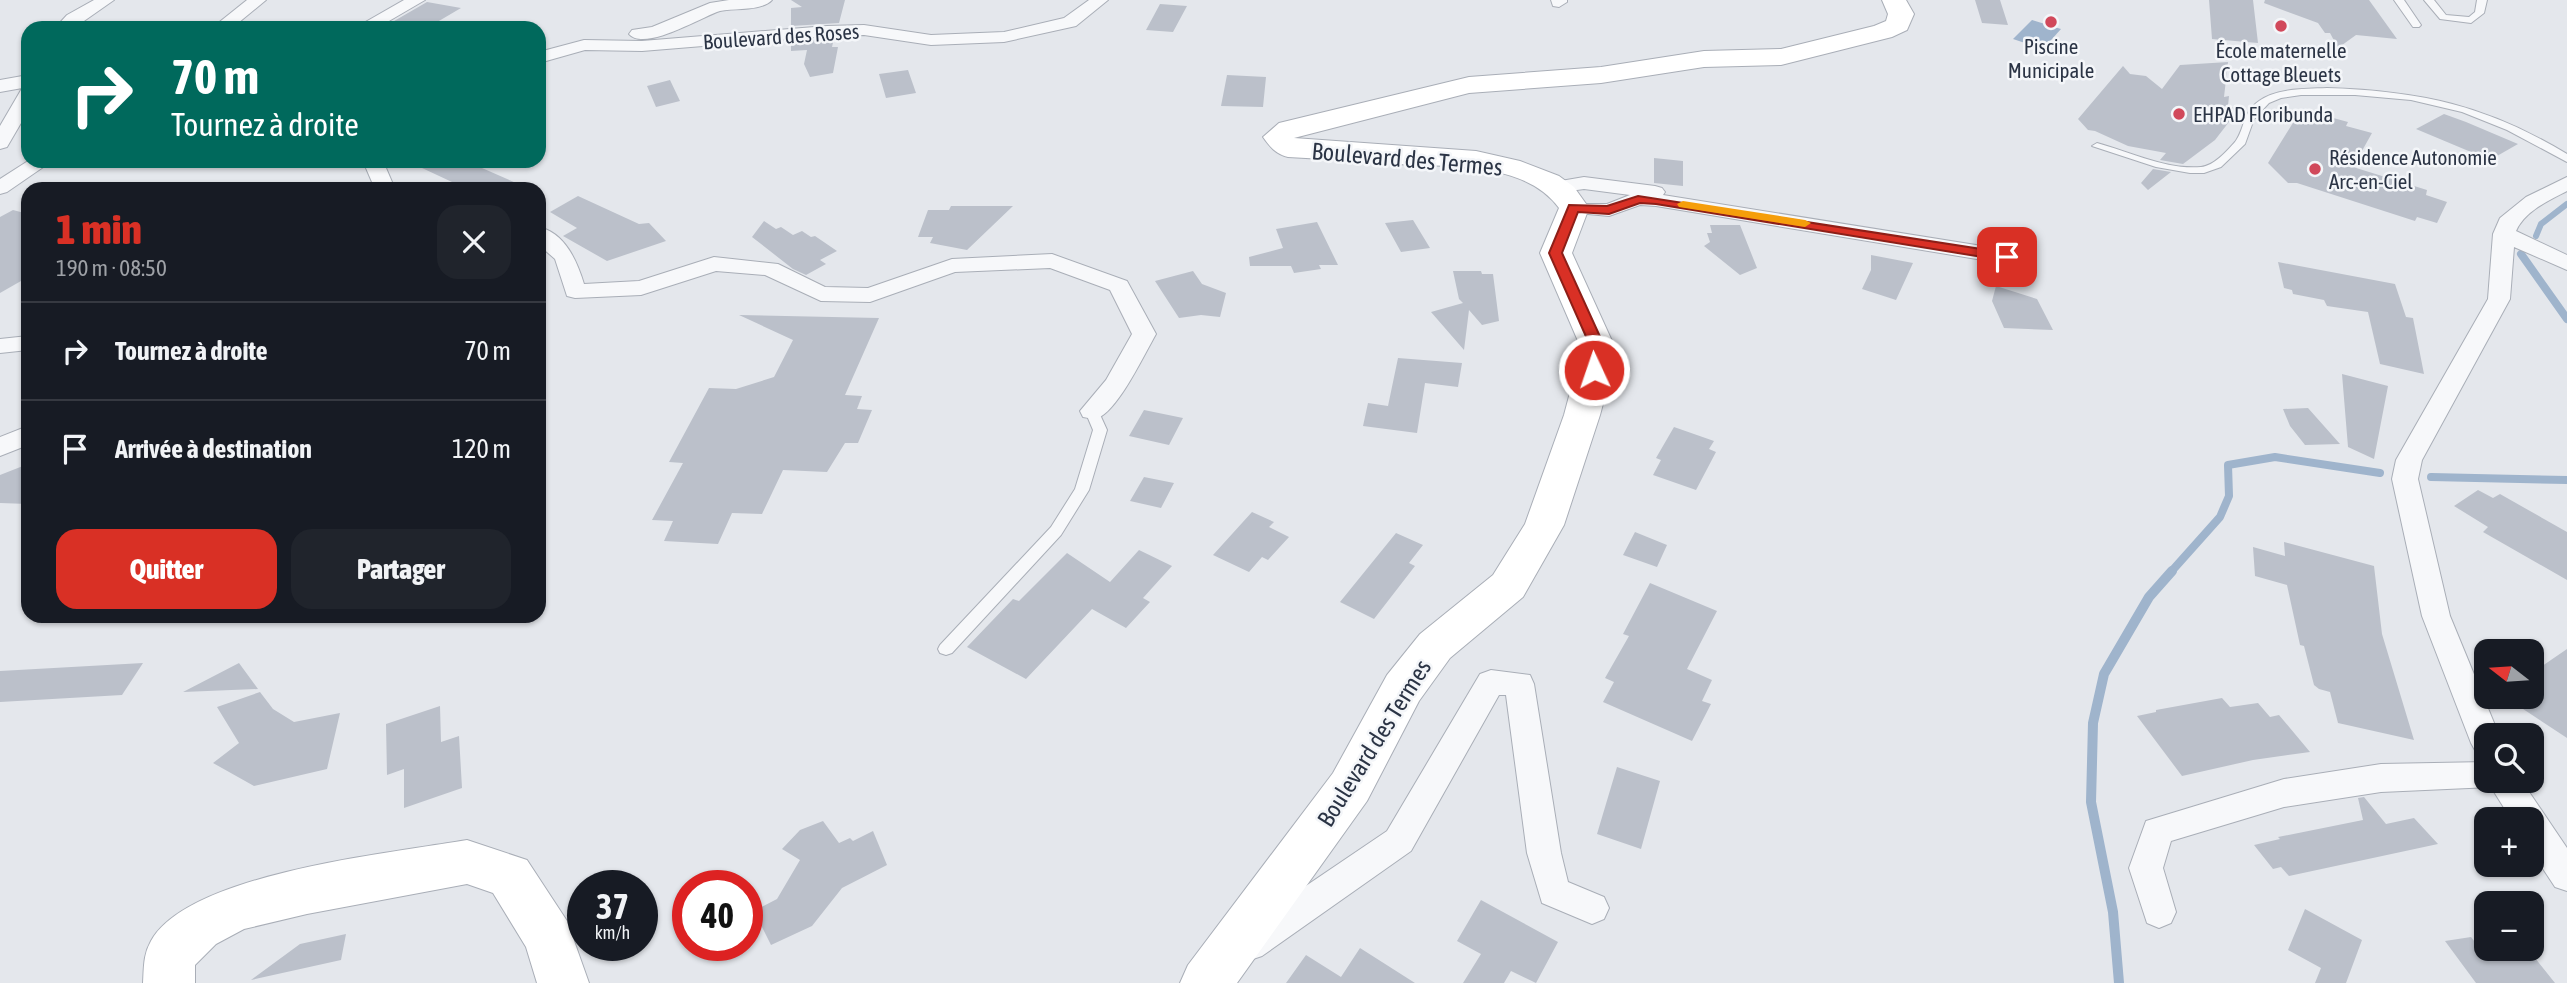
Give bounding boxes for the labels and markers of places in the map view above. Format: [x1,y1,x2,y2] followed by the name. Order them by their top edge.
[2043,14,2059,30] marker: Piscine Municipale
[2273,18,2289,34] marker: École maternelle Cottage Bleuets
[2008,34,2094,82] place label: Piscine Municipale
[2216,38,2346,86] place label: École maternelle Cottage Bleuets
[2193,102,2333,126] place label: EHPAD Floribunda
[2171,106,2187,122] marker: EHPAD Floribunda
[2329,145,2497,193] place label: Résidence Autonomie Arc-en-Ciel
[2307,161,2323,177] marker: Résidence Autonomie Arc-en-Ciel
[1977,227,2037,287] pin

